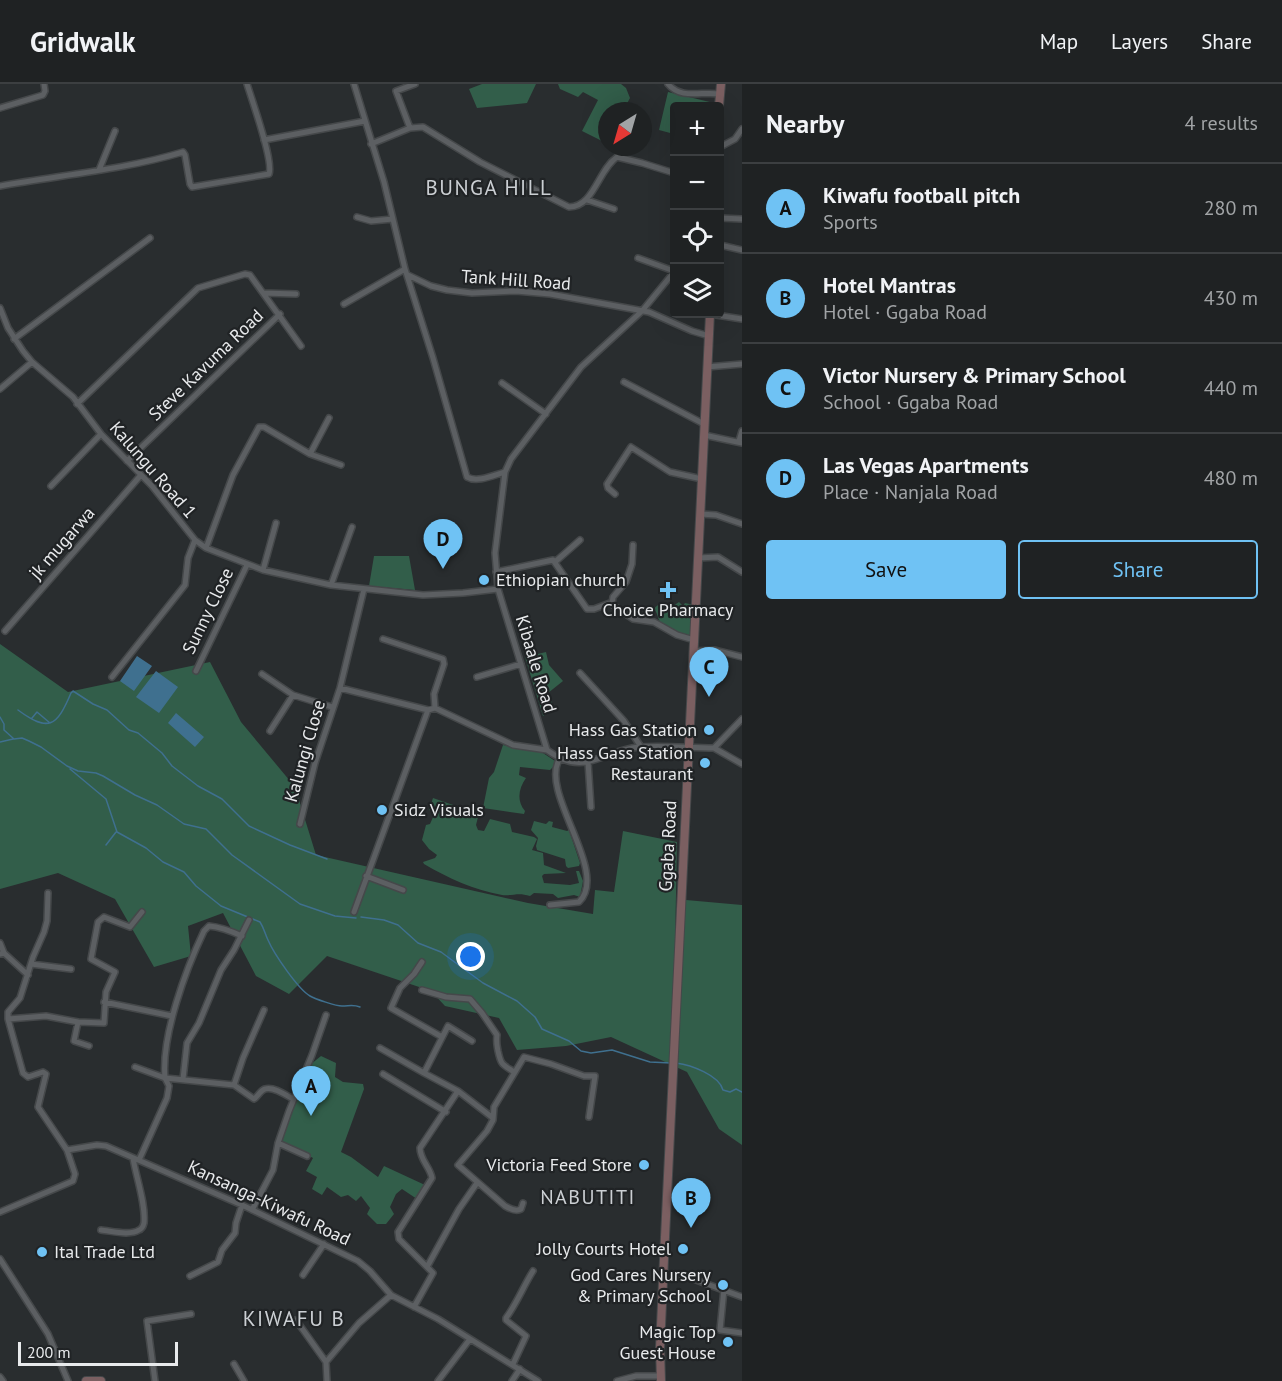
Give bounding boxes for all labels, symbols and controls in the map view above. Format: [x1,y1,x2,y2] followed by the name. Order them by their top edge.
[30,23,136,60] text: Gridwalk
[1040,28,1078,55] text: Map
[1111,28,1168,55] text: Layers
[1201,28,1252,55] text: Share
[598,102,652,156] north arrow
[670,102,724,318] map controls
[670,102,724,156] button: +
[766,107,844,140] text: Nearby
[1185,110,1258,136] text: 4 results
[670,156,724,210] button: −
[426,174,552,201] district label: BUNGA HILL
[823,181,1020,209] text: Kiwafu football pitch
[779,195,792,221] text: A
[1204,195,1258,221] text: 280 m
[823,209,878,235] text: Sports
[670,210,724,264] button: locate
[460,264,572,295] street label: Tank Hill Road
[670,264,724,318] button: layers
[823,271,956,299] text: Hotel Mantras
[780,285,791,311] text: B
[1204,285,1258,311] text: 430 m
[823,299,987,325] text: Hotel · Ggaba Road
[143,304,268,425] street label: Steve Kavuma Road
[823,361,1126,389] text: Victor Nursery & Primary School
[780,375,791,401] text: C
[1204,375,1258,401] text: 440 m
[823,389,998,415] text: School · Ggaba Road
[105,416,202,523] street label: Kalungu Road 1
[823,451,1029,479] text: Las Vegas Apartments
[779,465,792,491] text: D
[1204,465,1258,491] text: 480 m
[823,479,998,505] text: Place · Nanjala Road
[24,502,99,584] street label: jk mugarwa
[424,520,462,569] pin: D
[766,540,1006,599] button: Save
[1018,540,1258,599] button: Share
[177,564,238,658] street label: Sunny Close
[496,568,626,591] place label: Ethiopian church
[477,573,491,587] marker: Ethiopian church
[661,583,675,597] marker: Choice Pharmacy
[602,598,734,621] place label: Choice Pharmacy
[511,612,562,715] street label: Kibaale Road
[690,648,728,697] pin: C
[279,697,330,805] street label: Kalungi Close
[569,718,697,741] place label: Hass Gas Station
[702,723,716,737] marker: Hass Gas Station
[557,741,693,785] place label: Hass Gass Station Restaurant
[698,756,712,770] marker: Hass Gass Station Restaurant
[394,798,484,821] place label: Sidz Visuals
[654,800,681,892] street label: Ggaba Road
[375,803,389,817] marker: Sidz Visuals
[456,942,485,971] your location
[292,1066,330,1116] pin: A
[485,1153,632,1176] place label: Victoria Feed Store
[184,1155,354,1250] street label: Kansanga-Kiwafu Road
[637,1158,651,1172] marker: Victoria Feed Store
[672,1178,710,1228] pin: B
[540,1184,636,1210] district label: NABUTITI
[536,1237,672,1260] place label: Jolly Courts Hotel
[54,1240,155,1263] place label: Ital Trade Ltd
[676,1242,690,1256] marker: Jolly Courts Hotel
[35,1245,49,1259] marker: Ital Trade Ltd
[570,1263,712,1307] place label: God Cares Nursery & Primary School
[716,1278,730,1292] marker: God Cares Nursery & Primary School
[243,1305,345,1332] district label: KIWAFU B
[619,1320,716,1364] place label: Magic Top Guest House
[721,1335,735,1349] marker: Magic Top Guest House
[18,1339,178,1366] scale bar
[27,1342,70,1362] text: 200 m

